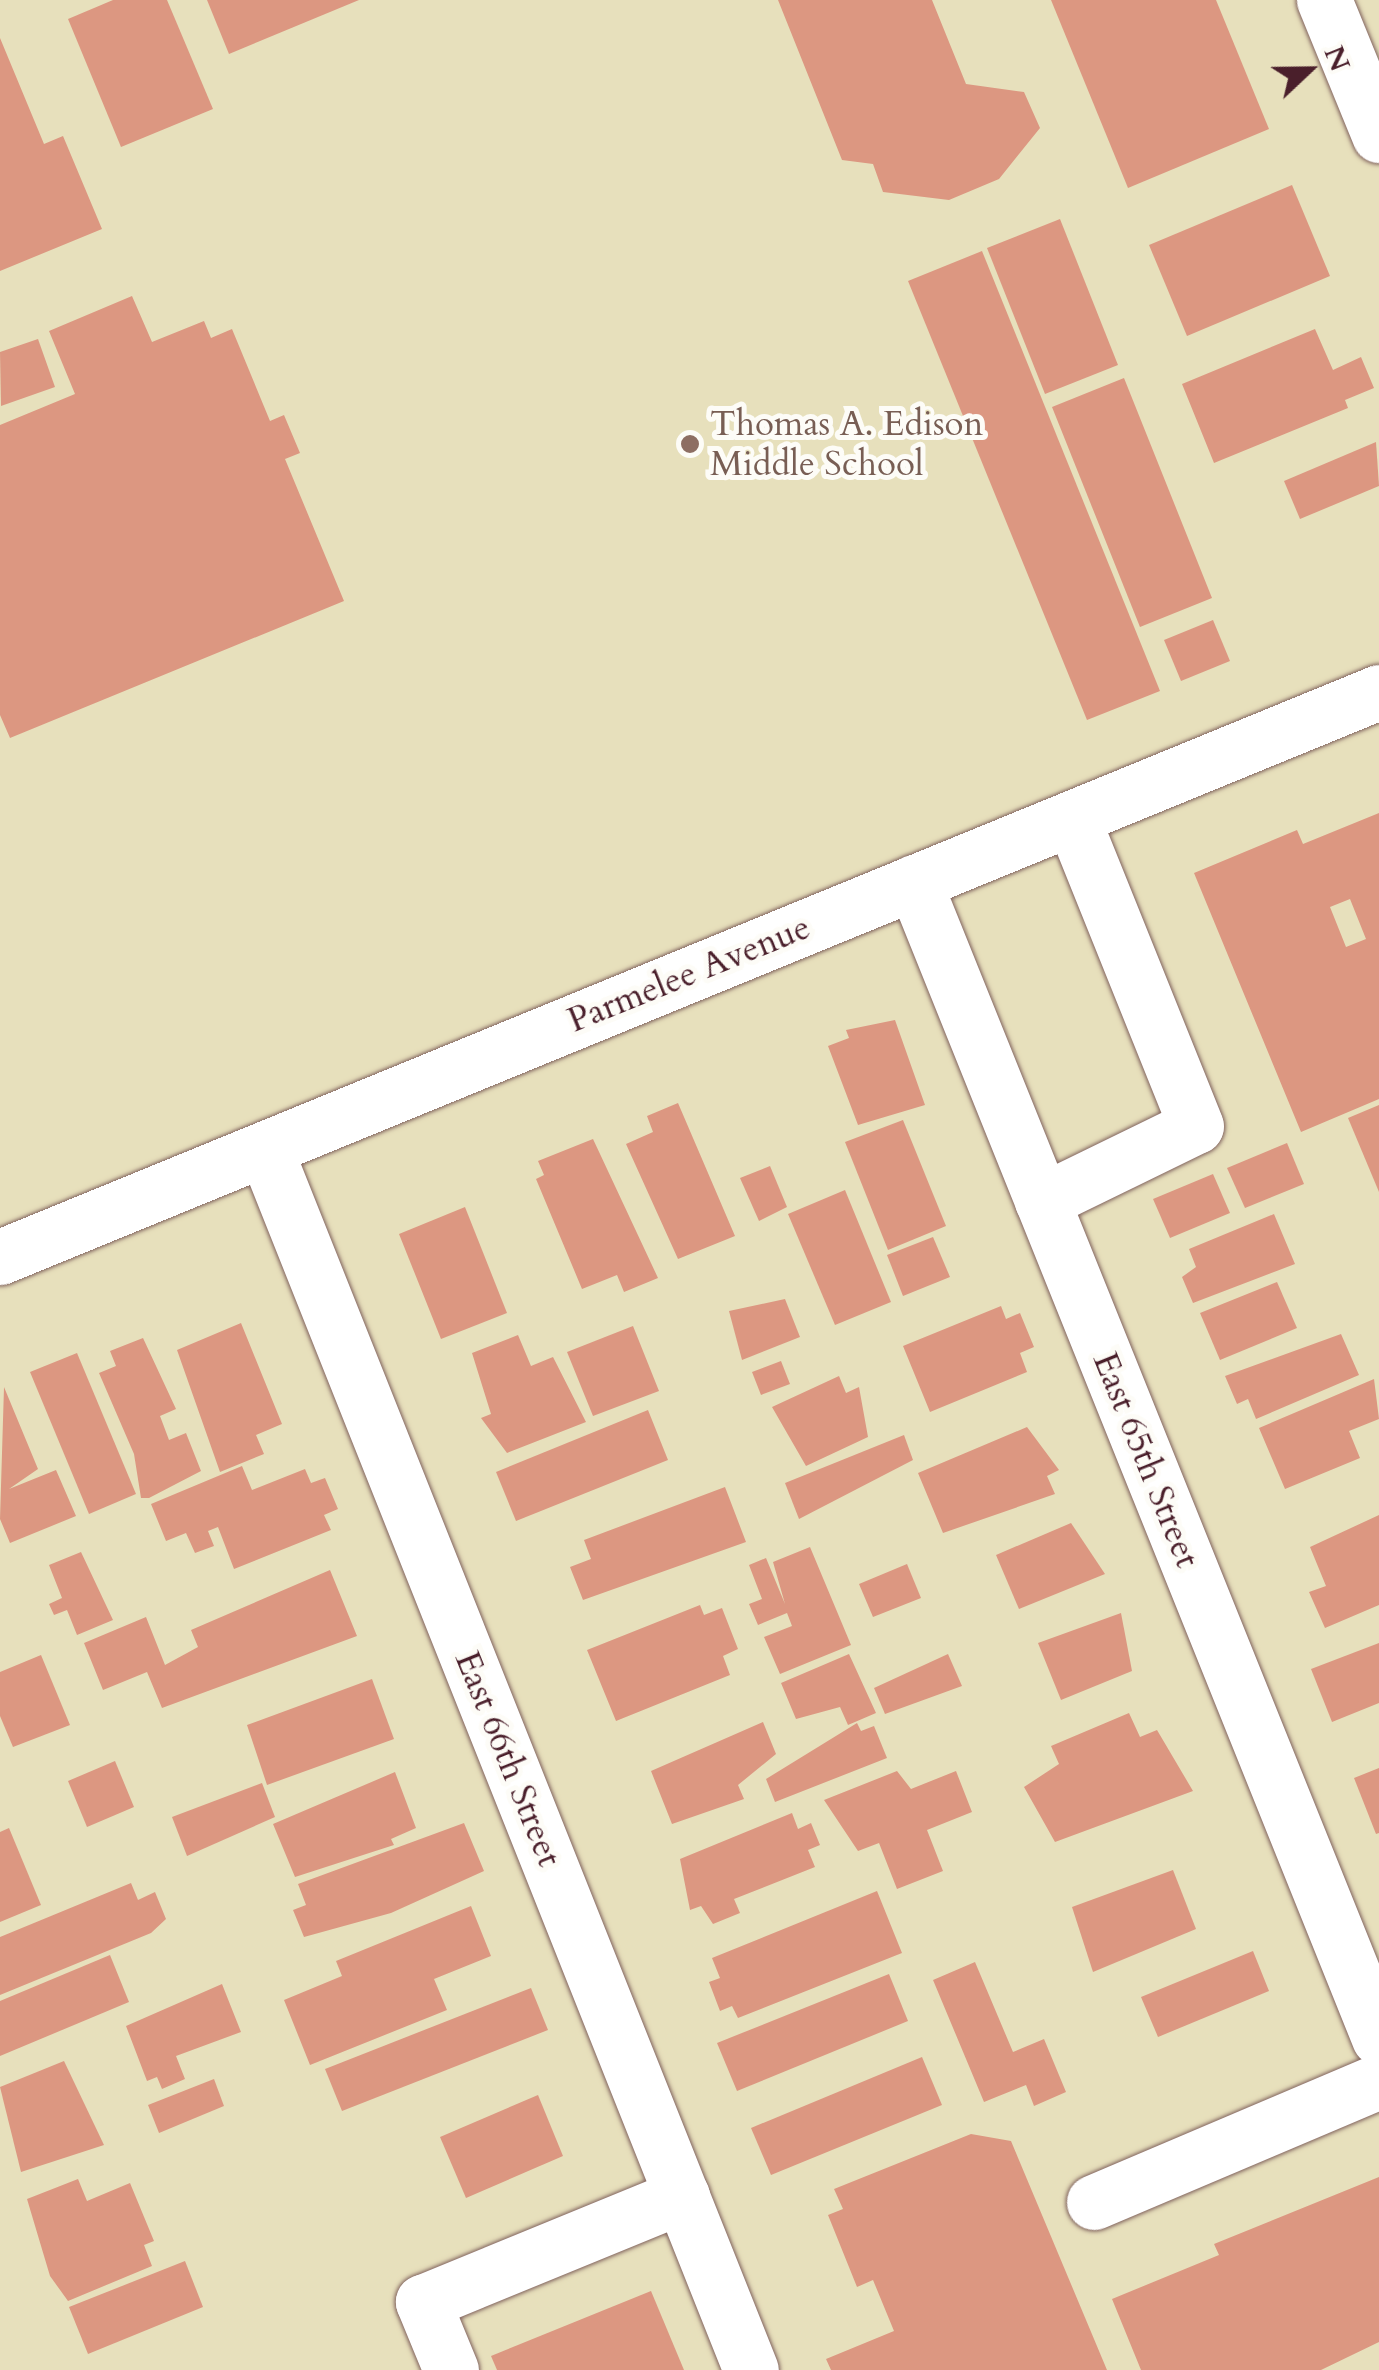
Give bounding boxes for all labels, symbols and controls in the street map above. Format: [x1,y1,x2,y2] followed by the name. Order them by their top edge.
[1259,20,1359,120] north arrow
[1315,40,1359,77] text: N
[710,403,983,485] place label: Thomas A. Edison Middle School
[679,433,701,455] marker: Thomas A. Edison Middle School
[562,906,816,1042] street label: Parmelee Avenue
[1084,1346,1208,1574] street label: East 65th Street
[446,1645,570,1873] street label: East 66th Street

